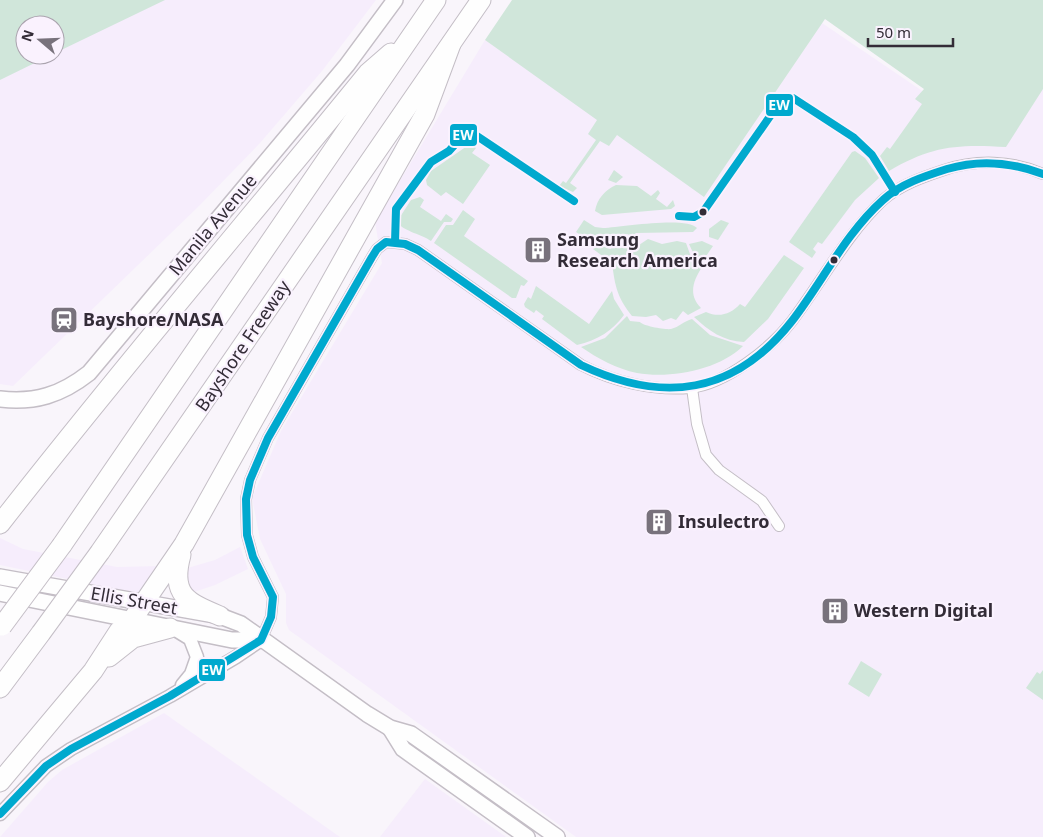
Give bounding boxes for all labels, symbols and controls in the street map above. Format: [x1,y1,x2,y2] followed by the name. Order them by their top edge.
[15,15,65,65] north arrow
[868,15,953,47] scale bar
[876,22,911,42] text: 50 m
[16,27,38,44] text: N
[765,93,794,117] line badge: EW
[768,95,790,114] text: EW
[449,123,478,147] line badge: EW
[452,125,474,144] text: EW
[163,169,262,280] street label: Manila Avenue
[698,207,708,217] unlabelled marker
[557,227,718,272] place label: Samsung Research America
[523,235,553,265] building icon: Samsung Research America
[829,255,839,265] unlabelled marker
[189,275,295,416] street label: Bayshore Freeway
[49,305,79,335] station icon: Bayshore/NASA
[83,307,224,331] place label: Bayshore/NASA
[644,507,674,537] building icon: Insulectro
[678,509,770,533] place label: Insulectro
[89,581,180,620] street label: Ellis Street
[820,596,850,626] building icon: Western Digital
[854,598,993,622] place label: Western Digital
[198,658,226,682] line badge: EW
[201,660,223,679] text: EW

